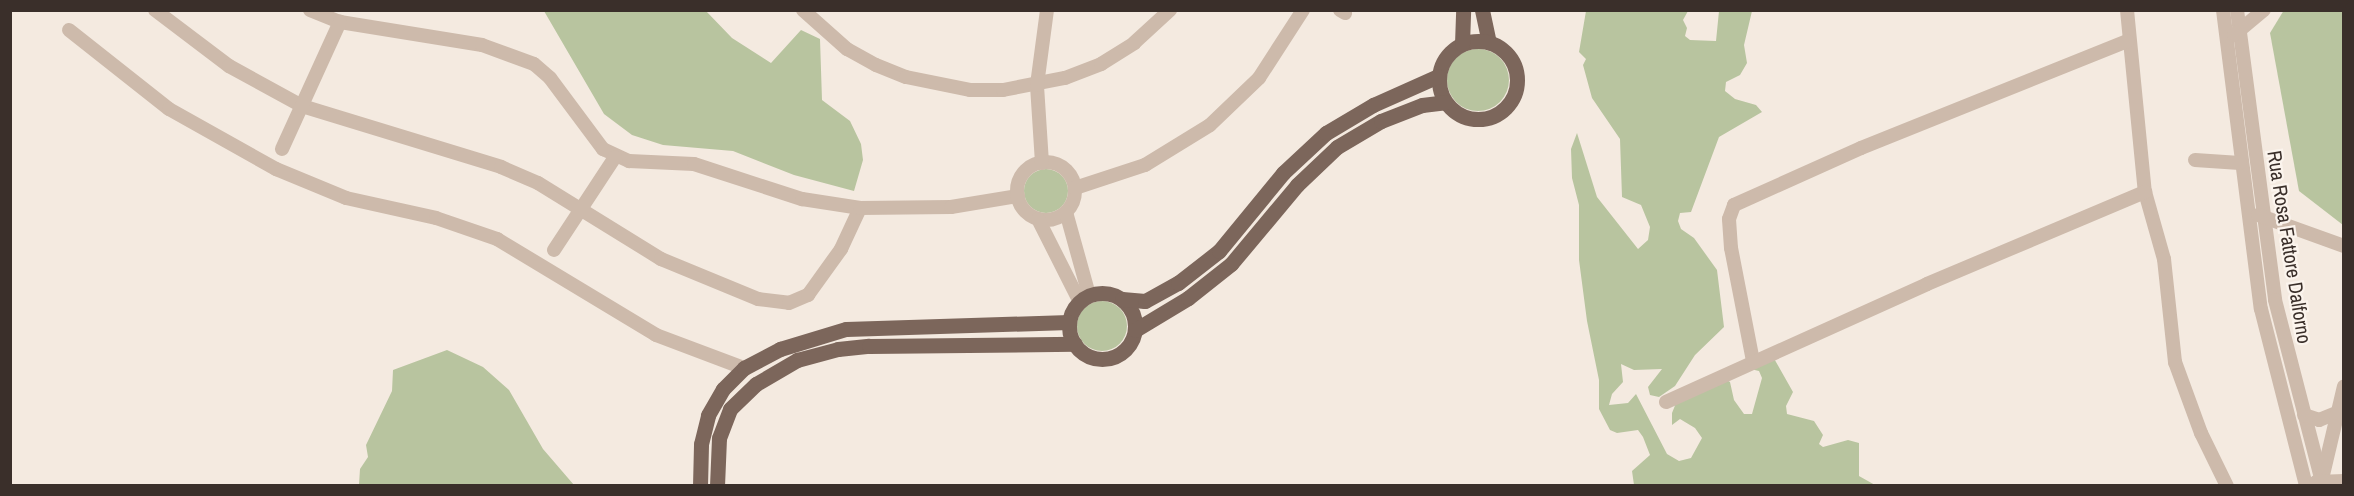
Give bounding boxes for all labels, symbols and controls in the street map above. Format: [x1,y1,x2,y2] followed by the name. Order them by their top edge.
[2263,149,2317,345] street label: Rua Rosa Fattore Dalforno

